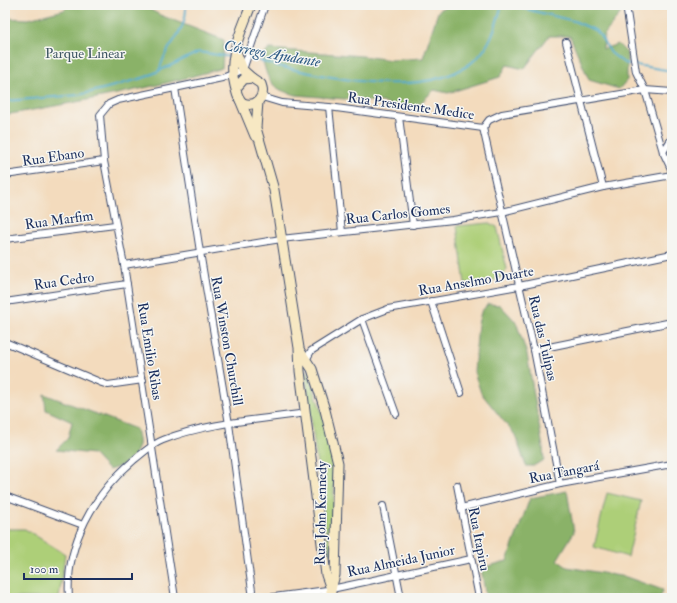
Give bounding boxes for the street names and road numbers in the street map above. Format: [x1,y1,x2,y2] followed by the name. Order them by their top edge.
[347,89,476,123] street label: Rua Presidente Medice
[21,144,85,170] street label: Rua Ebano
[345,200,451,228] street label: Rua Carlos Gomes
[24,207,94,233] street label: Rua Marfim
[417,262,535,300] street label: Rua Anselmo Duarte
[33,268,96,294] street label: Rua Cedro
[207,275,247,407] street label: Rua Winston Churchill
[524,294,561,383] street label: Rua das Tulipas
[134,301,166,401] street label: Rua Emilio Ribas
[527,457,601,487] street label: Rua Tangará
[312,460,331,565] street label: Rua John Kennedy
[463,506,494,573] street label: Rua Itapiru
[346,541,457,581] street label: Rua Almeida Junior

